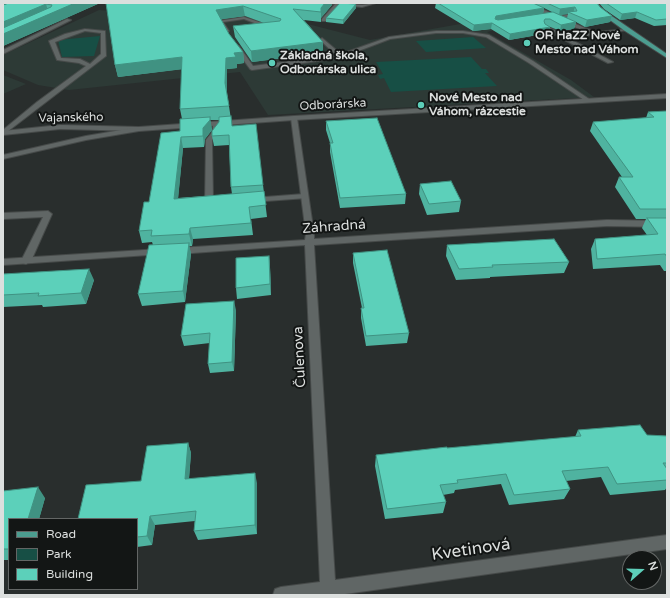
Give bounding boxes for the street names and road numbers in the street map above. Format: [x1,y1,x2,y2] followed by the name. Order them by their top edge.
[299,96,367,114] street label: Odborárska
[38,110,104,126] street label: Vajanského
[302,216,366,238] street label: Záhradná
[290,326,310,388] street label: Čulenova
[430,534,512,566] street label: Kvetinová

